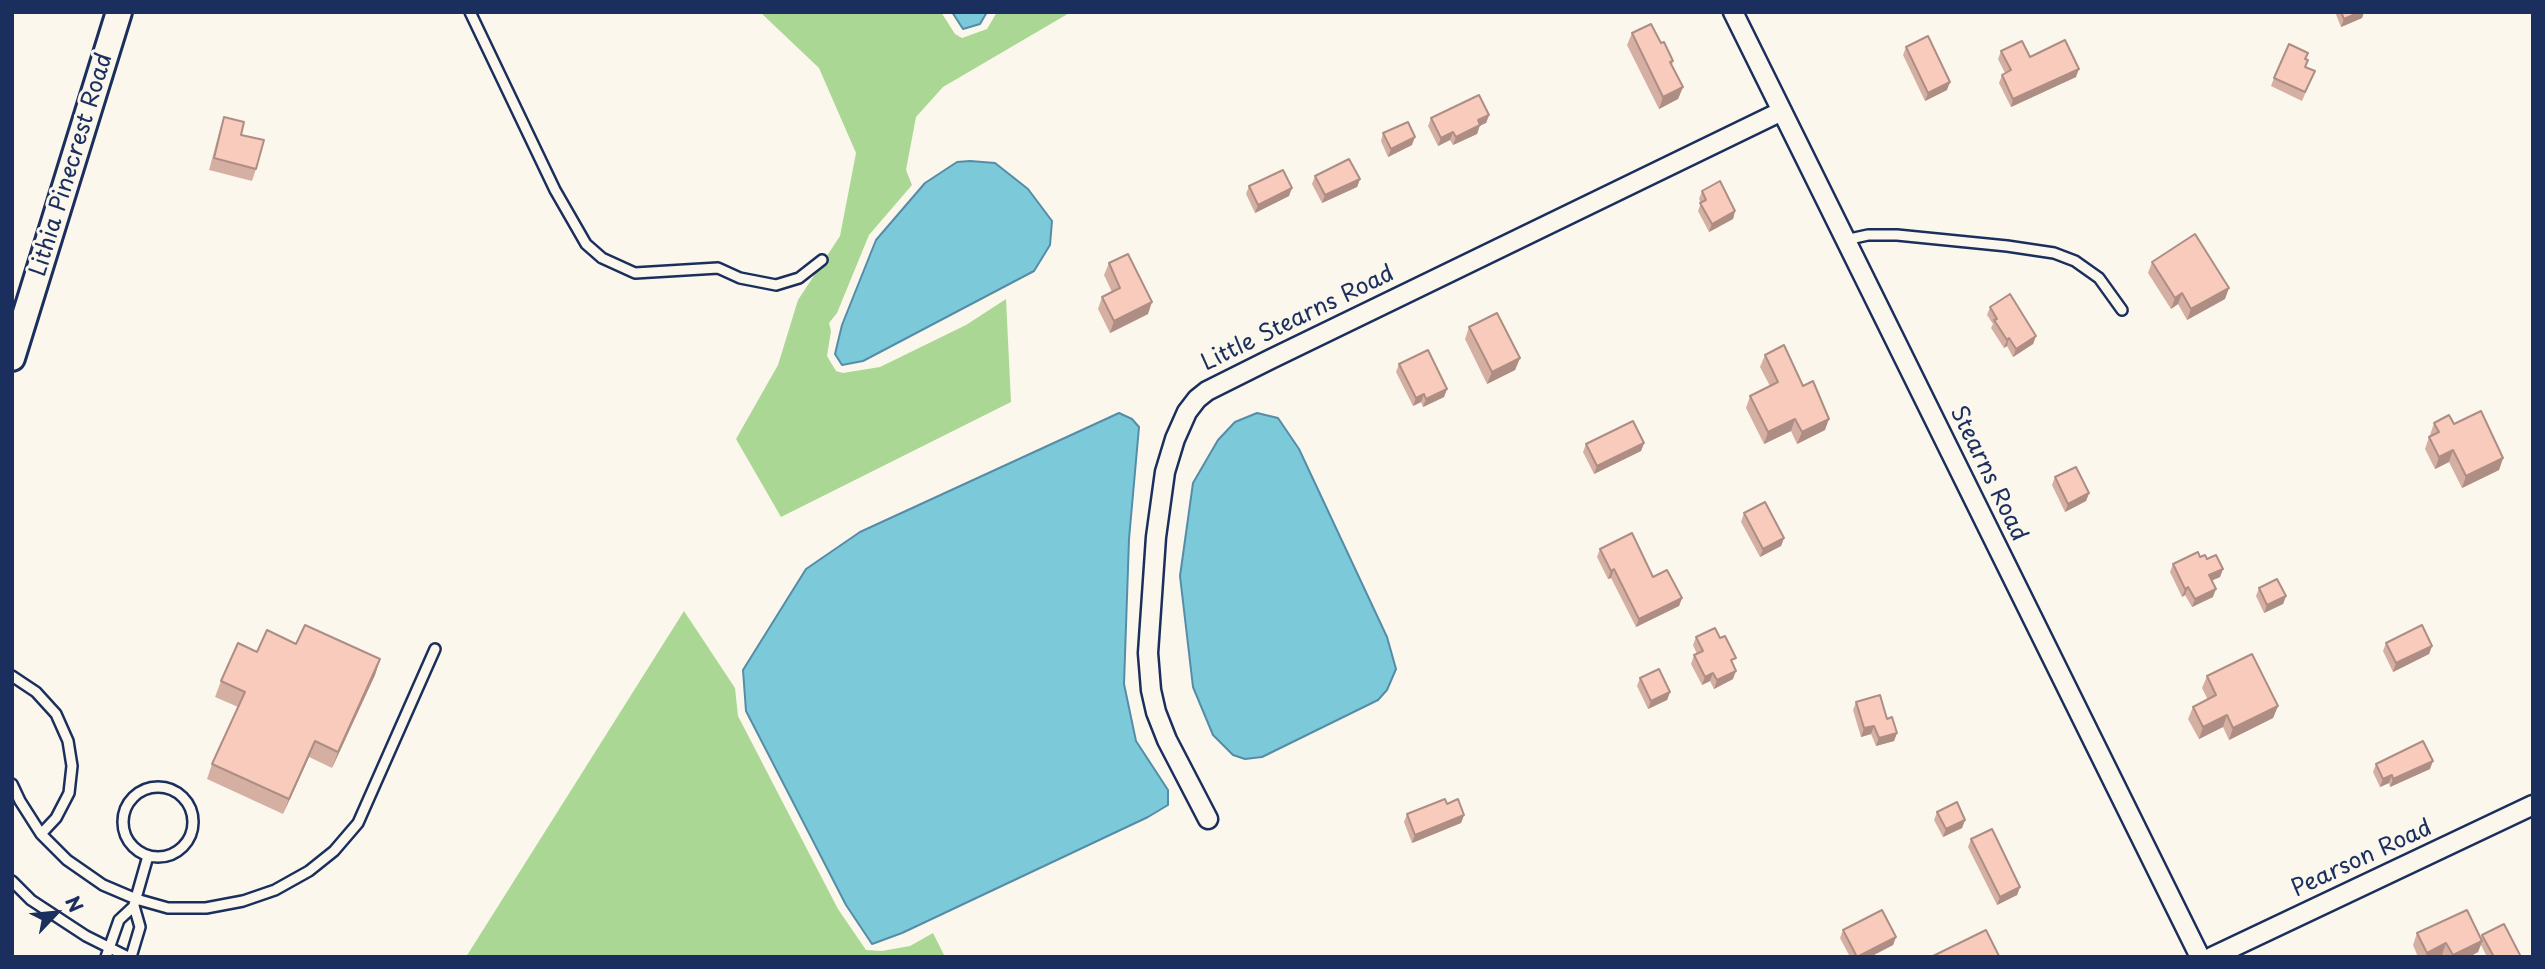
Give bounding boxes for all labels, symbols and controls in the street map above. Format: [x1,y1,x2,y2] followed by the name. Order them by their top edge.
[25,50,119,280] street label: Lithia Pinecrest Road
[1197,260,1399,378] street label: Little Stearns Road
[1943,402,2033,546] street label: Stearns Road
[2287,814,2437,904] street label: Pearson Road
[21,878,91,948] north arrow
[59,891,91,917] text: N

